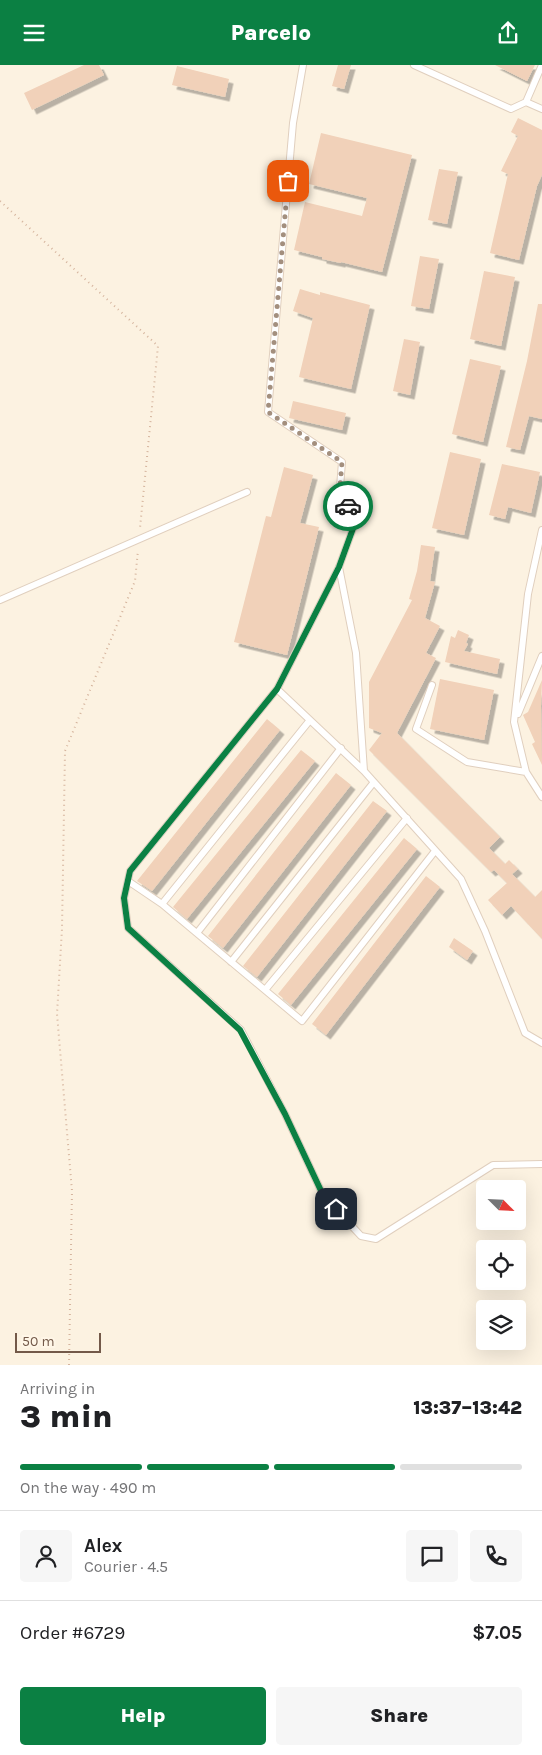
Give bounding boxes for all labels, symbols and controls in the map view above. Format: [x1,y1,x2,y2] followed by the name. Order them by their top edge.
[20,19,48,47] icon: menu
[494,19,522,47] icon: share
[231,20,311,46] text: Parcelo
[267,160,309,202] pin
[274,167,302,195] icon: bag
[323,481,373,531] courier
[334,492,362,520] icon: car
[476,1180,526,1230] north arrow
[476,1180,526,1350] map controls
[315,1188,357,1230] pin
[322,1195,350,1223] icon: home
[476,1240,526,1290] button: locate
[476,1300,526,1350] button: layers
[15,1330,101,1353] scale bar
[22,1333,55,1350] text: 50 m
[20,1379,95,1398] text: Arriving in
[413,1397,522,1419] text: 13:37–13:42
[20,1398,113,1435] text: 3 min
[20,1478,156,1497] text: On the way · 490 m
[20,1530,72,1582] button: person
[406,1530,458,1582] button: chat
[470,1530,522,1582] button: phone
[84,1535,122,1557] text: Alex
[84,1557,168,1576] text: Courier · 4.5
[20,1622,125,1644] text: Order #6729
[472,1622,522,1644] text: $7.05
[20,1687,266,1745] button: Help
[276,1687,522,1745] button: Share

